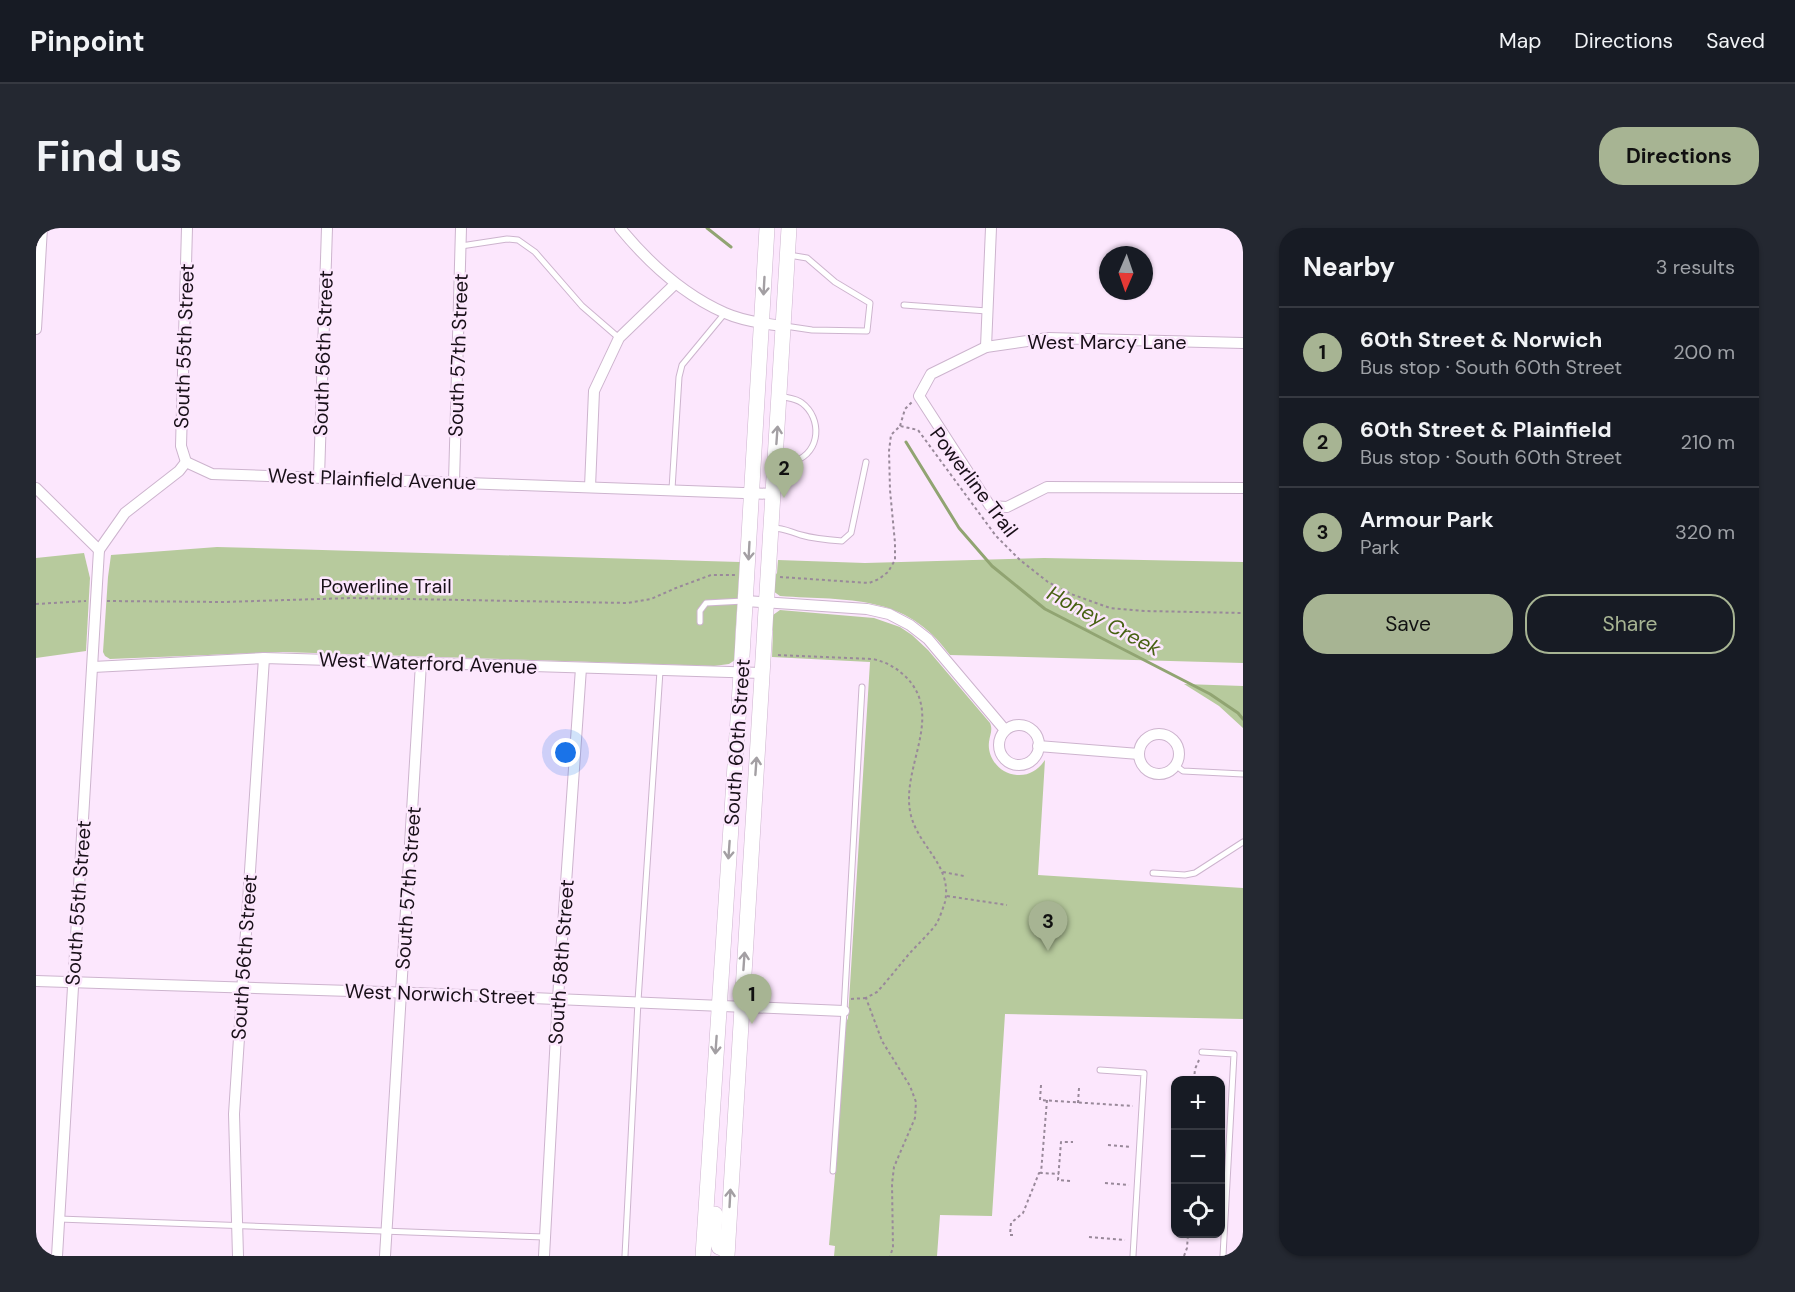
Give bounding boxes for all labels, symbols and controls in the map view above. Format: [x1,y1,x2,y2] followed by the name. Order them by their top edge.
[30,23,145,60] text: Pinpoint
[1499,27,1541,55] text: Map
[1574,27,1673,55] text: Directions
[1706,27,1765,55] text: Saved
[1599,127,1759,185] button: Directions
[36,129,182,184] text: Find us
[1099,246,1153,300] north arrow
[1303,250,1395,284] text: Nearby
[1656,254,1735,280] text: 3 results
[168,263,200,429] street label: South 55th Street
[307,270,339,436] street label: South 56th Street
[442,273,474,437] street label: South 57th Street
[758,276,769,296] one-way arrow
[1360,325,1602,354] text: 60th Street & Norwich
[1027,329,1187,355] street label: West Marcy Lane
[1319,339,1326,365] text: 1
[1673,339,1735,365] text: 200 m
[1360,354,1622,380] text: Bus stop · South 60th Street
[1360,415,1612,444] text: 60th Street & Plainfield
[924,422,1024,542] street label: Powerline Trail
[771,426,782,446] one-way arrow
[1317,429,1328,455] text: 2
[1680,429,1735,455] text: 210 m
[1360,444,1622,470] text: Bus stop · South 60th Street
[764,448,804,498] pin: 2
[267,462,477,496] street label: West Plainfield Avenue
[1360,505,1494,534] text: Armour Park
[1316,519,1329,545] text: 3
[1675,519,1735,545] text: 320 m
[1360,534,1400,560] text: Park
[743,540,754,560] one-way arrow
[320,573,452,599] street label: Powerline Trail
[1042,579,1166,663] water label: Honey Creek
[1303,594,1513,654] button: Save
[1525,594,1735,654] button: Share
[318,646,538,680] street label: West Waterford Avenue
[718,658,756,826] street label: South 60th Street
[551,738,580,767] your location
[751,757,762,777] one-way arrow
[389,805,427,970] street label: South 57th Street
[59,819,97,986] street label: South 55th Street
[724,840,735,860] one-way arrow
[225,873,263,1041] street label: South 56th Street
[542,878,580,1045] street label: South 58th Street
[1028,902,1068,951] pin: 3
[738,952,749,971] one-way arrow
[732,974,772,1024] pin: 1
[344,978,536,1010] street label: West Norwich Street
[711,1034,722,1054] one-way arrow
[1171,1076,1225,1238] map controls
[1171,1076,1225,1130] button: +
[1171,1130,1225,1184] button: −
[1171,1184,1225,1238] button: locate
[724,1188,735,1208] one-way arrow

